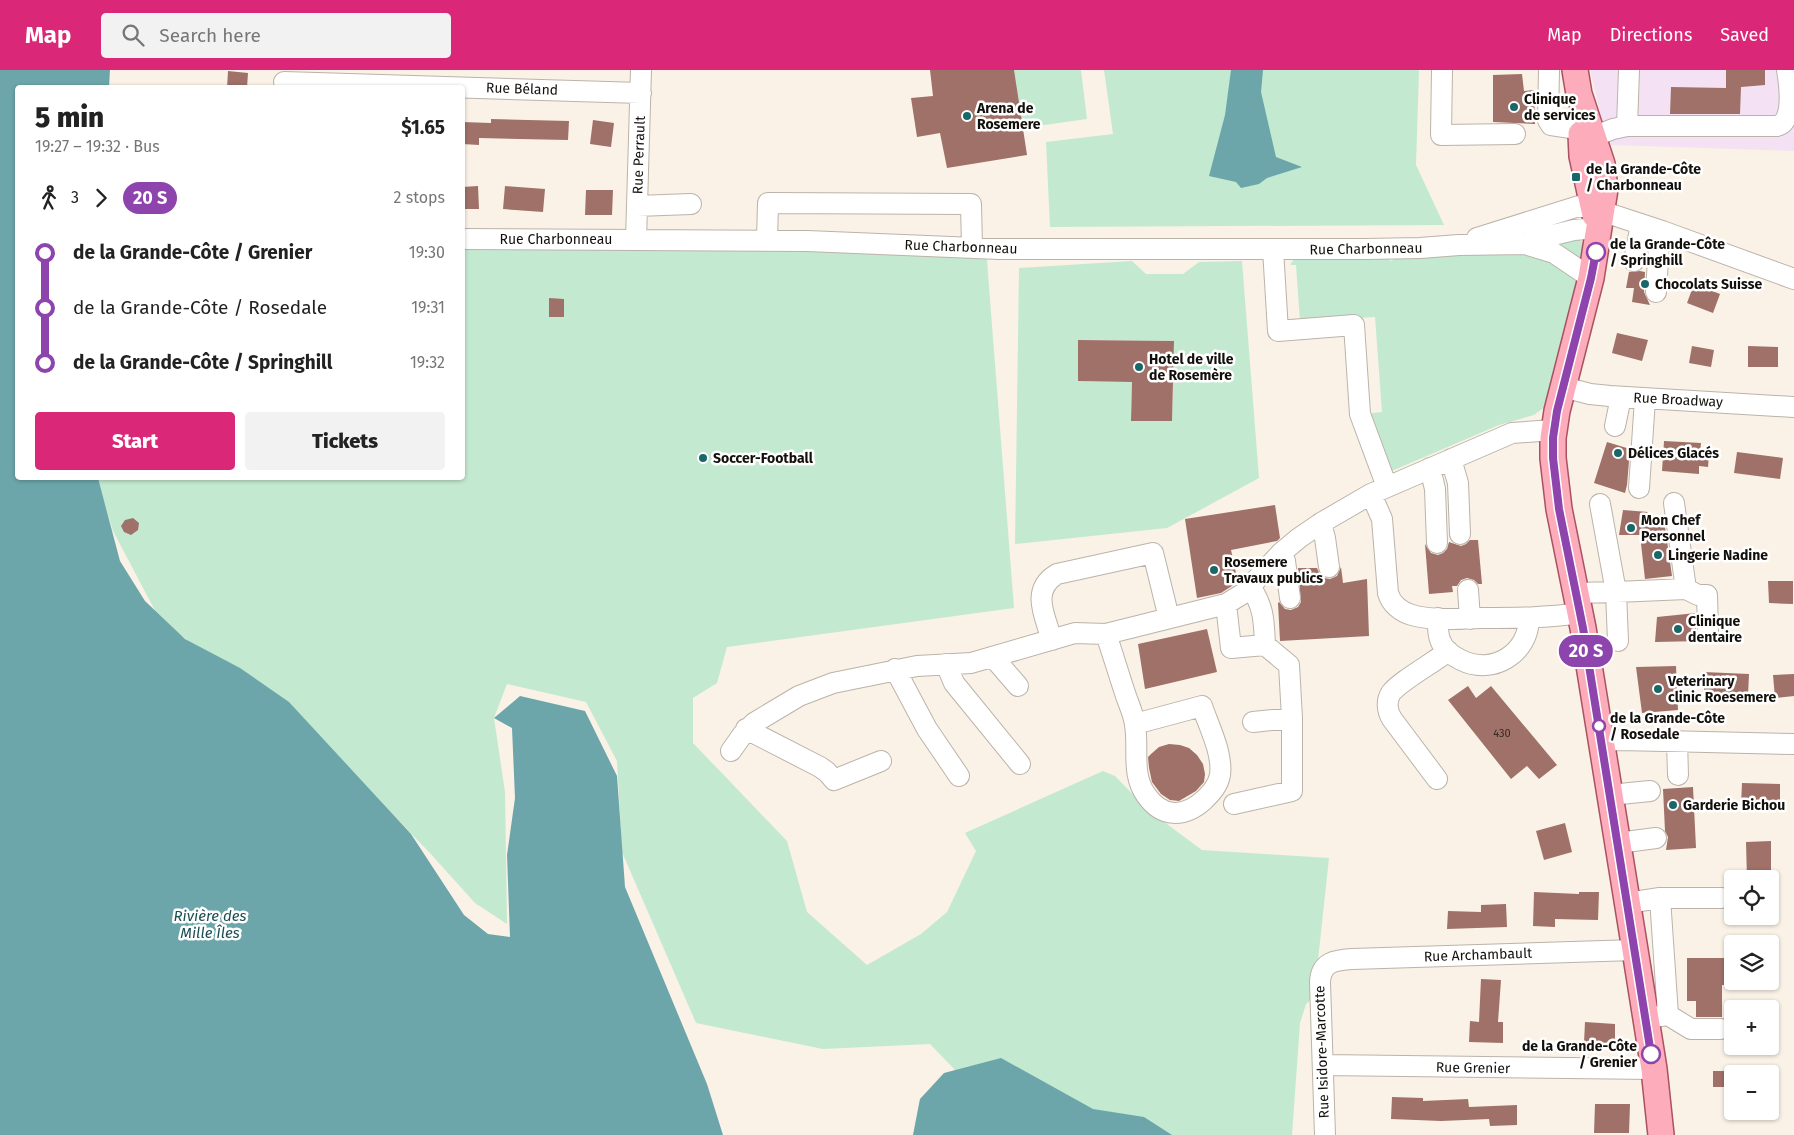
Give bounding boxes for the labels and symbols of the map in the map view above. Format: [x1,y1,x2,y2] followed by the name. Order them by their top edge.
[486,79,558,99] street label: Rue Béland
[1524,91,1596,124] place label: Clinique de services
[976,100,1041,133] place label: Arena de Rosemere
[1508,101,1520,113] marker: Clinique de services
[961,110,973,122] marker: Arena de Rosemere
[629,115,649,195] street label: Rue Perrault
[1586,161,1701,194] place label: de la Grande-Côte / Charbonneau
[1570,171,1582,183] marker: de la Grande-Côte / Charbonneau
[499,231,613,248] street label: Rue Charbonneau
[1610,236,1725,269] place label: de la Grande-Côte / Springhill
[904,237,1018,257] street label: Rue Charbonneau
[1309,240,1423,258] street label: Rue Charbonneau
[1586,242,1606,262] marker: de la Grande-Côte / Springhill
[1655,276,1762,293] place label: Chocolats Suisse
[1639,278,1651,290] marker: Chocolats Suisse
[1149,351,1234,384] place label: Hotel de ville de Rosemère
[1133,361,1145,373] marker: Hotel de ville de Rosemère
[1633,389,1723,411] street label: Rue Broadway
[1628,445,1719,462] place label: Délices Glacés
[1612,447,1624,459] marker: Délices Glacés
[713,450,814,467] place label: Soccer-Football
[697,452,709,464] marker: Soccer-Football
[1641,512,1706,545] place label: Mon Chef Personnel
[1625,522,1637,534] marker: Mon Chef Personnel
[1668,547,1768,564] place label: Lingerie Nadine
[1652,549,1664,561] marker: Lingerie Nadine
[1224,554,1323,587] place label: Rosemere Travaux publics
[1208,564,1220,576] marker: Rosemere Travaux publics
[1688,613,1742,646] place label: Clinique dentaire
[1672,623,1684,635] marker: Clinique dentaire
[1551,635,1621,667] line badge: 20 S
[1667,673,1776,706] place label: Veterinary clinic Roesemere
[1652,683,1664,695] marker: Veterinary clinic Roesemere
[1610,710,1725,743] place label: de la Grande-Côte / Rosedale
[1592,719,1606,733] marker: de la Grande-Côte / Rosedale
[1493,727,1511,740] house number: 430
[1683,797,1785,814] place label: Garderie Bichou
[1667,799,1679,811] marker: Garderie Bichou
[174,907,246,942] water label: Rivière des Mille Îles
[1423,945,1533,965] street label: Rue Archambault
[1311,985,1333,1119] street label: Rue Isidore-Marcotte
[1522,1038,1637,1071] place label: de la Grande-Côte / Grenier
[1641,1044,1661,1064] marker: de la Grande-Côte / Grenier
[1436,1059,1511,1077] street label: Rue Grenier

